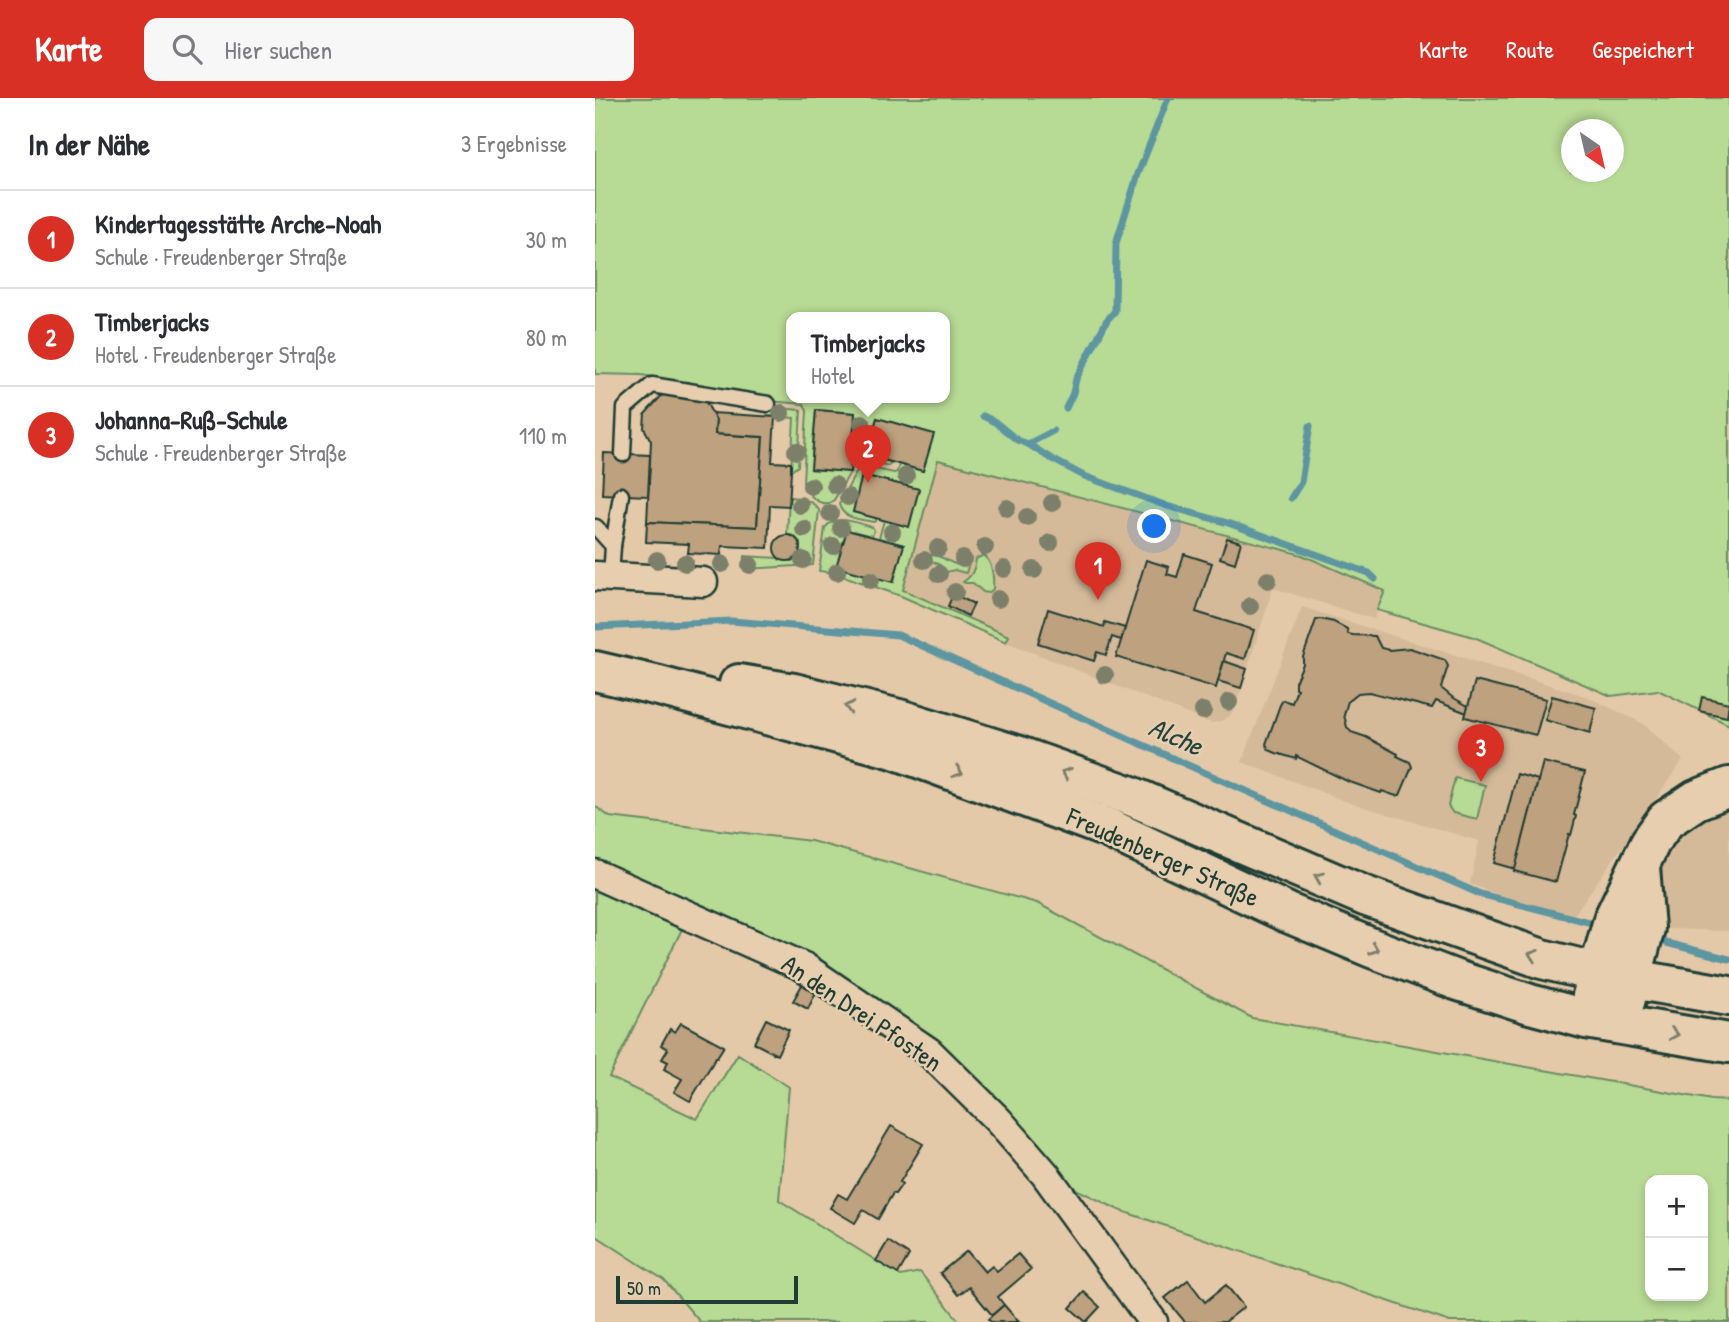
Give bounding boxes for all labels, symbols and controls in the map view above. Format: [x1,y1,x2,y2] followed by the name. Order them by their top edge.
[144,18,634,81] search box
[35,27,102,71] text: Karte
[168,30,206,68] icon: search
[224,32,332,67] text: Hier suchen
[1419,33,1468,65] text: Karte
[1506,33,1554,65] text: Route
[1592,33,1694,65] text: Gespeichert
[1561,119,1624,182] north arrow
[28,124,150,164] text: In der Nähe
[461,128,567,159] text: 3 Ergebnisse
[95,206,381,241] text: Kindertagesstätte Arche-Noah
[47,224,55,255] text: 1
[525,224,567,255] text: 30 m
[95,241,347,272] text: Schule · Freudenberger Straße
[95,304,209,339] text: Timberjacks
[786,312,950,403] popup
[46,322,56,353] text: 2
[526,322,567,353] text: 80 m
[811,325,925,360] text: Timberjacks
[95,339,336,370] text: Hotel · Freudenberger Straße
[811,360,854,391] text: Hotel
[95,402,287,437] text: Johanna-Ruß-Schule
[46,420,56,451] text: 3
[519,420,567,451] text: 110 m
[845,425,891,483] pin: 2
[95,437,347,468] text: Schule · Freudenberger Straße
[1137,509,1171,543] your location
[1075,542,1121,600] pin: 1
[843,701,855,715] one-way arrow
[1143,707,1210,765] water label: Alche
[1458,724,1504,782] pin: 3
[952,764,964,778] one-way arrow
[1061,767,1073,781] one-way arrow
[1061,798,1265,915] street label: Freudenberger Straße
[1314,871,1326,885] one-way arrow
[1367,940,1379,954] one-way arrow
[775,946,949,1079] street label: An den Drei Pfosten
[1527,949,1539,963] one-way arrow
[1668,1026,1680,1041] one-way arrow
[1645,1175,1708,1301] map controls
[1645,1175,1708,1238] button: +
[1645,1238,1708,1301] button: −
[616,1273,798,1305] scale bar
[627,1275,661,1301] text: 50 m

